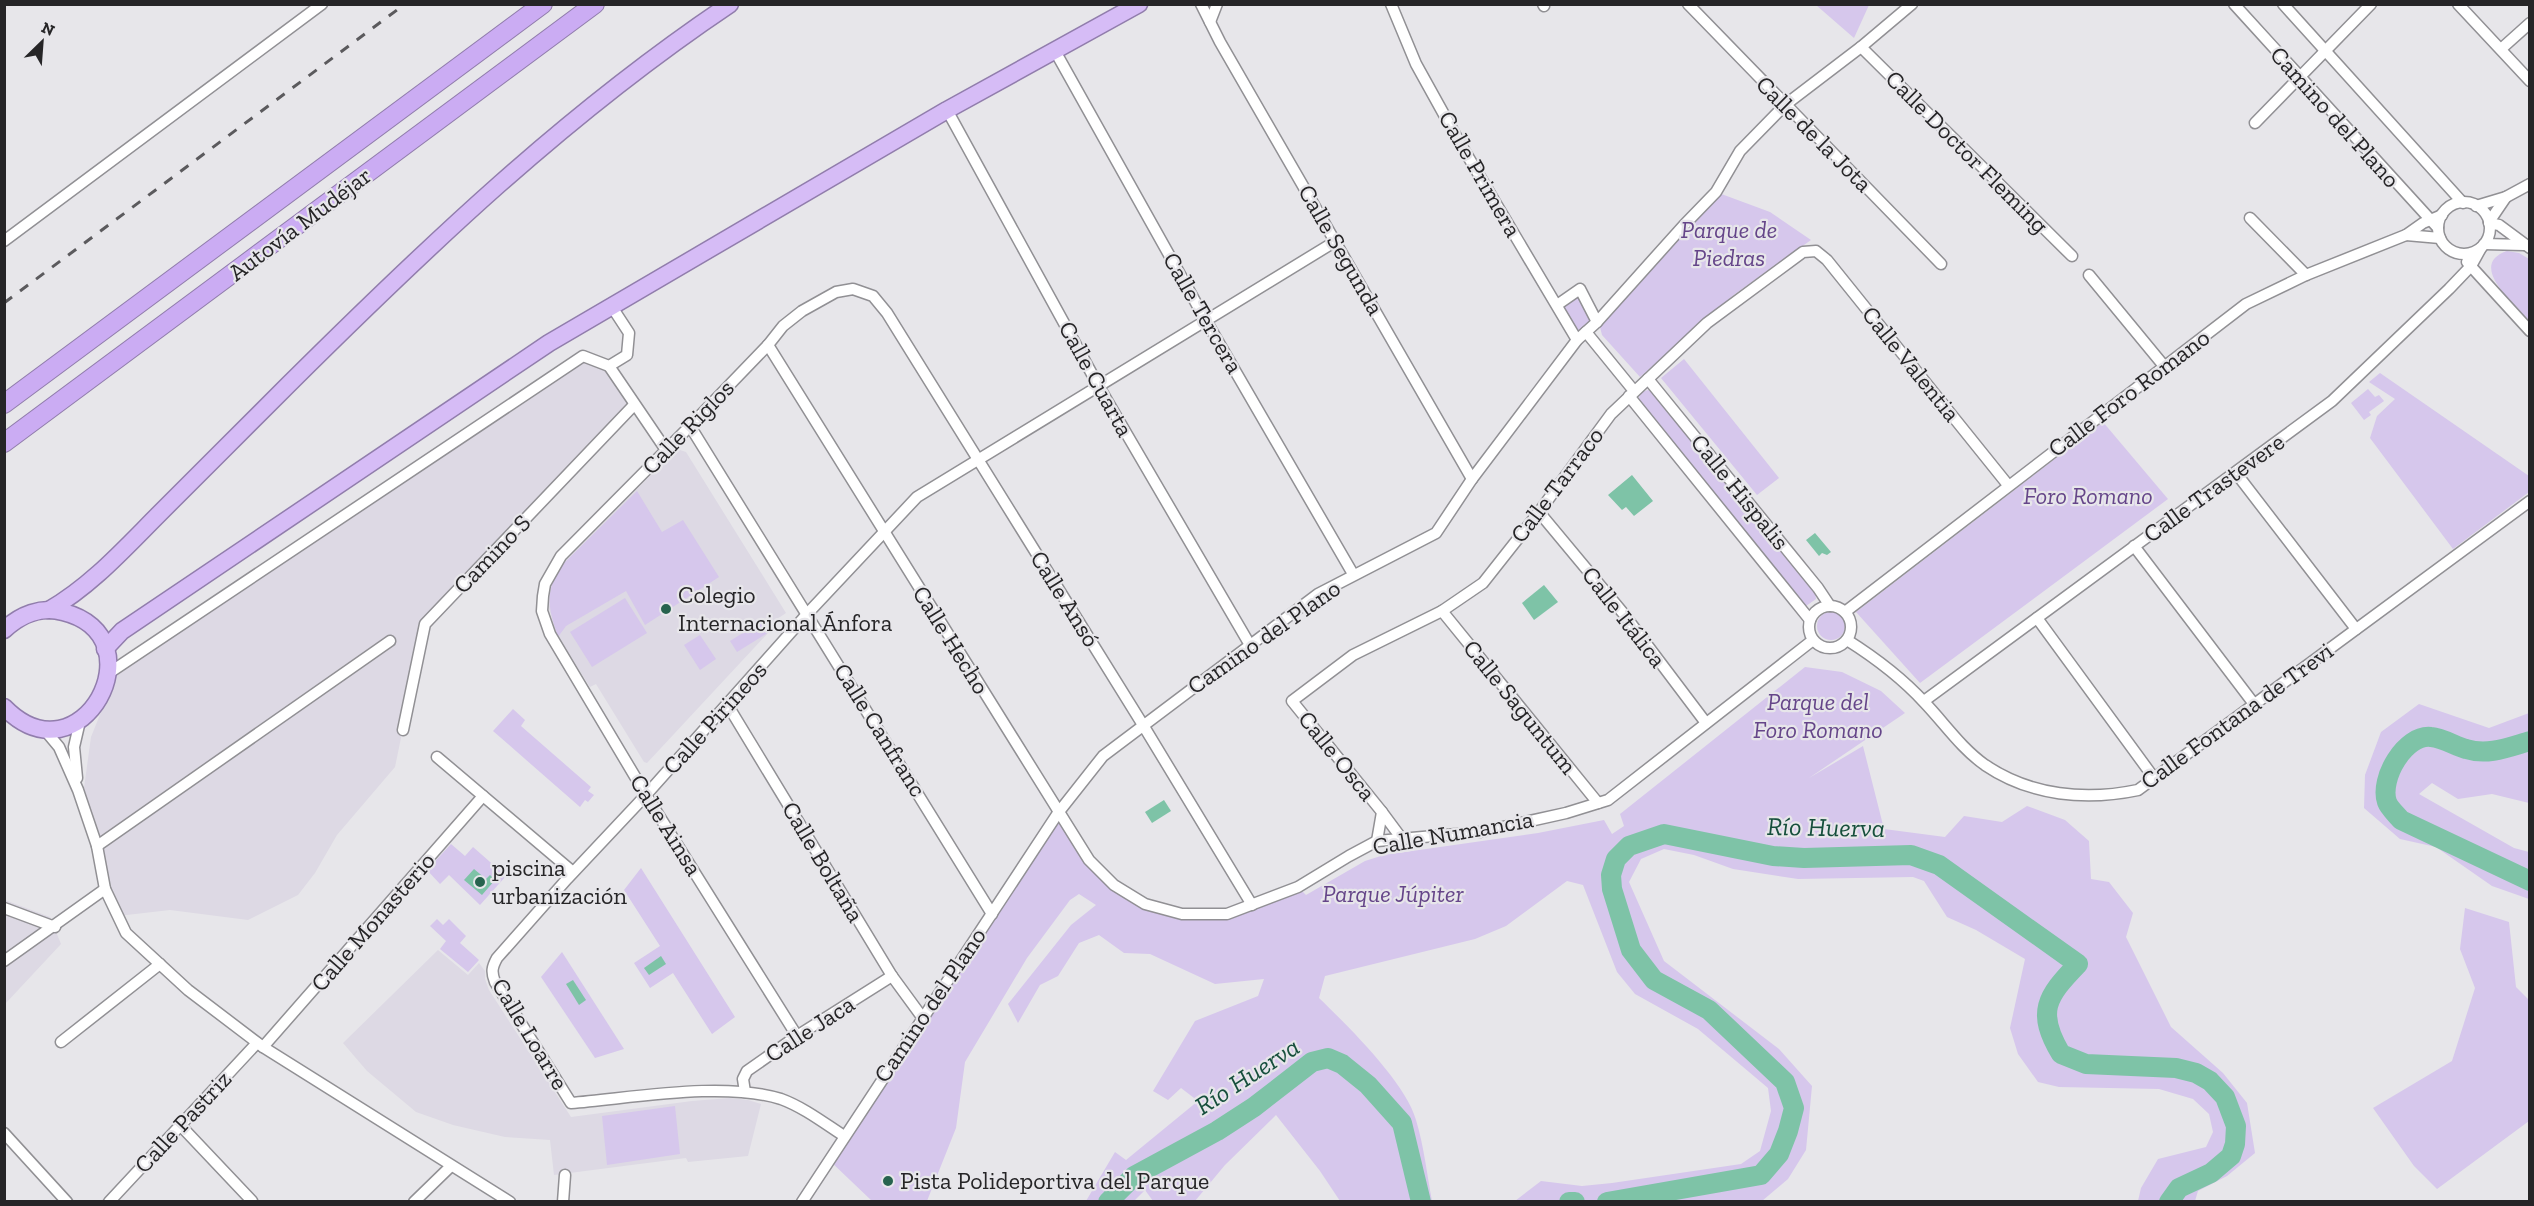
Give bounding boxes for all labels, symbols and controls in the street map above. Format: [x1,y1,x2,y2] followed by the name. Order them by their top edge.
[12,12,72,72] north arrow
[39,18,58,40] text: N
[2264,40,2406,193] street label: Camino del Plano
[1880,64,2055,239] street label: Calle Doctor Fleming
[1750,69,1879,198] street label: Calle de la Jota
[1433,106,1528,242] street label: Calle Primera
[222,160,377,287] street label: Autovía Mudéjar
[1292,179,1391,320] street label: Calle Segunda
[1681,215,1777,272] park label: Parque de Piedras
[1157,247,1250,379] street label: Calle Tercera
[1856,300,1967,428] street label: Calle Valentia
[1053,316,1140,442] street label: Calle Cuarta
[2042,322,2215,463] street label: Calle Foro Romano
[635,373,740,480] street label: Calle Riglos
[1504,421,1609,548] street label: Calle Tarraco
[2138,427,2290,548] street label: Calle Trastevere
[1685,428,1796,555] street label: Calle Hispalis
[2023,481,2153,510] park label: Foro Romano
[447,508,536,599] street label: Camino S
[1025,545,1106,652] street label: Calle Ansó
[1576,560,1673,673] street label: Calle Itálica
[1182,573,1346,700] street label: Camino del Plano
[678,580,893,637] place label: Colegio Internacional Ánfora
[907,580,996,699] street label: Calle Hecho
[659,602,673,616] marker: Colegio Internacional Ánfora
[1457,634,1584,780] street label: Calle Saguntum
[2135,636,2339,795] street label: Calle Fontana de Trevi
[656,655,773,780] street label: Calle Pirineos
[828,658,933,802] street label: Calle Canfranc
[1753,687,1883,744] park label: Parque del Foro Romano
[1292,705,1383,807] street label: Calle Osca
[624,769,709,881] street label: Calle Ainsa
[776,796,871,928] street label: Calle Boltaña
[1370,804,1536,861] street label: Calle Numancia
[1767,810,1885,844] water label: Río Huerva
[304,846,441,997] street label: Calle Monasterio
[492,853,627,910] place label: piscina urbanización
[473,875,487,889] marker: piscina urbanización
[1322,879,1465,908] park label: Parque Júpiter
[867,922,992,1088] street label: Camino del Plano
[486,973,575,1095] street label: Calle Loarre
[760,989,860,1068] street label: Calle Jaca
[1189,1030,1305,1122] water label: Río Huerva
[128,1065,237,1179] street label: Calle Pastriz
[900,1166,1209,1195] place label: Pista Polideportiva del Parque
[881,1174,895,1188] marker: Pista Polideportiva del Parque

